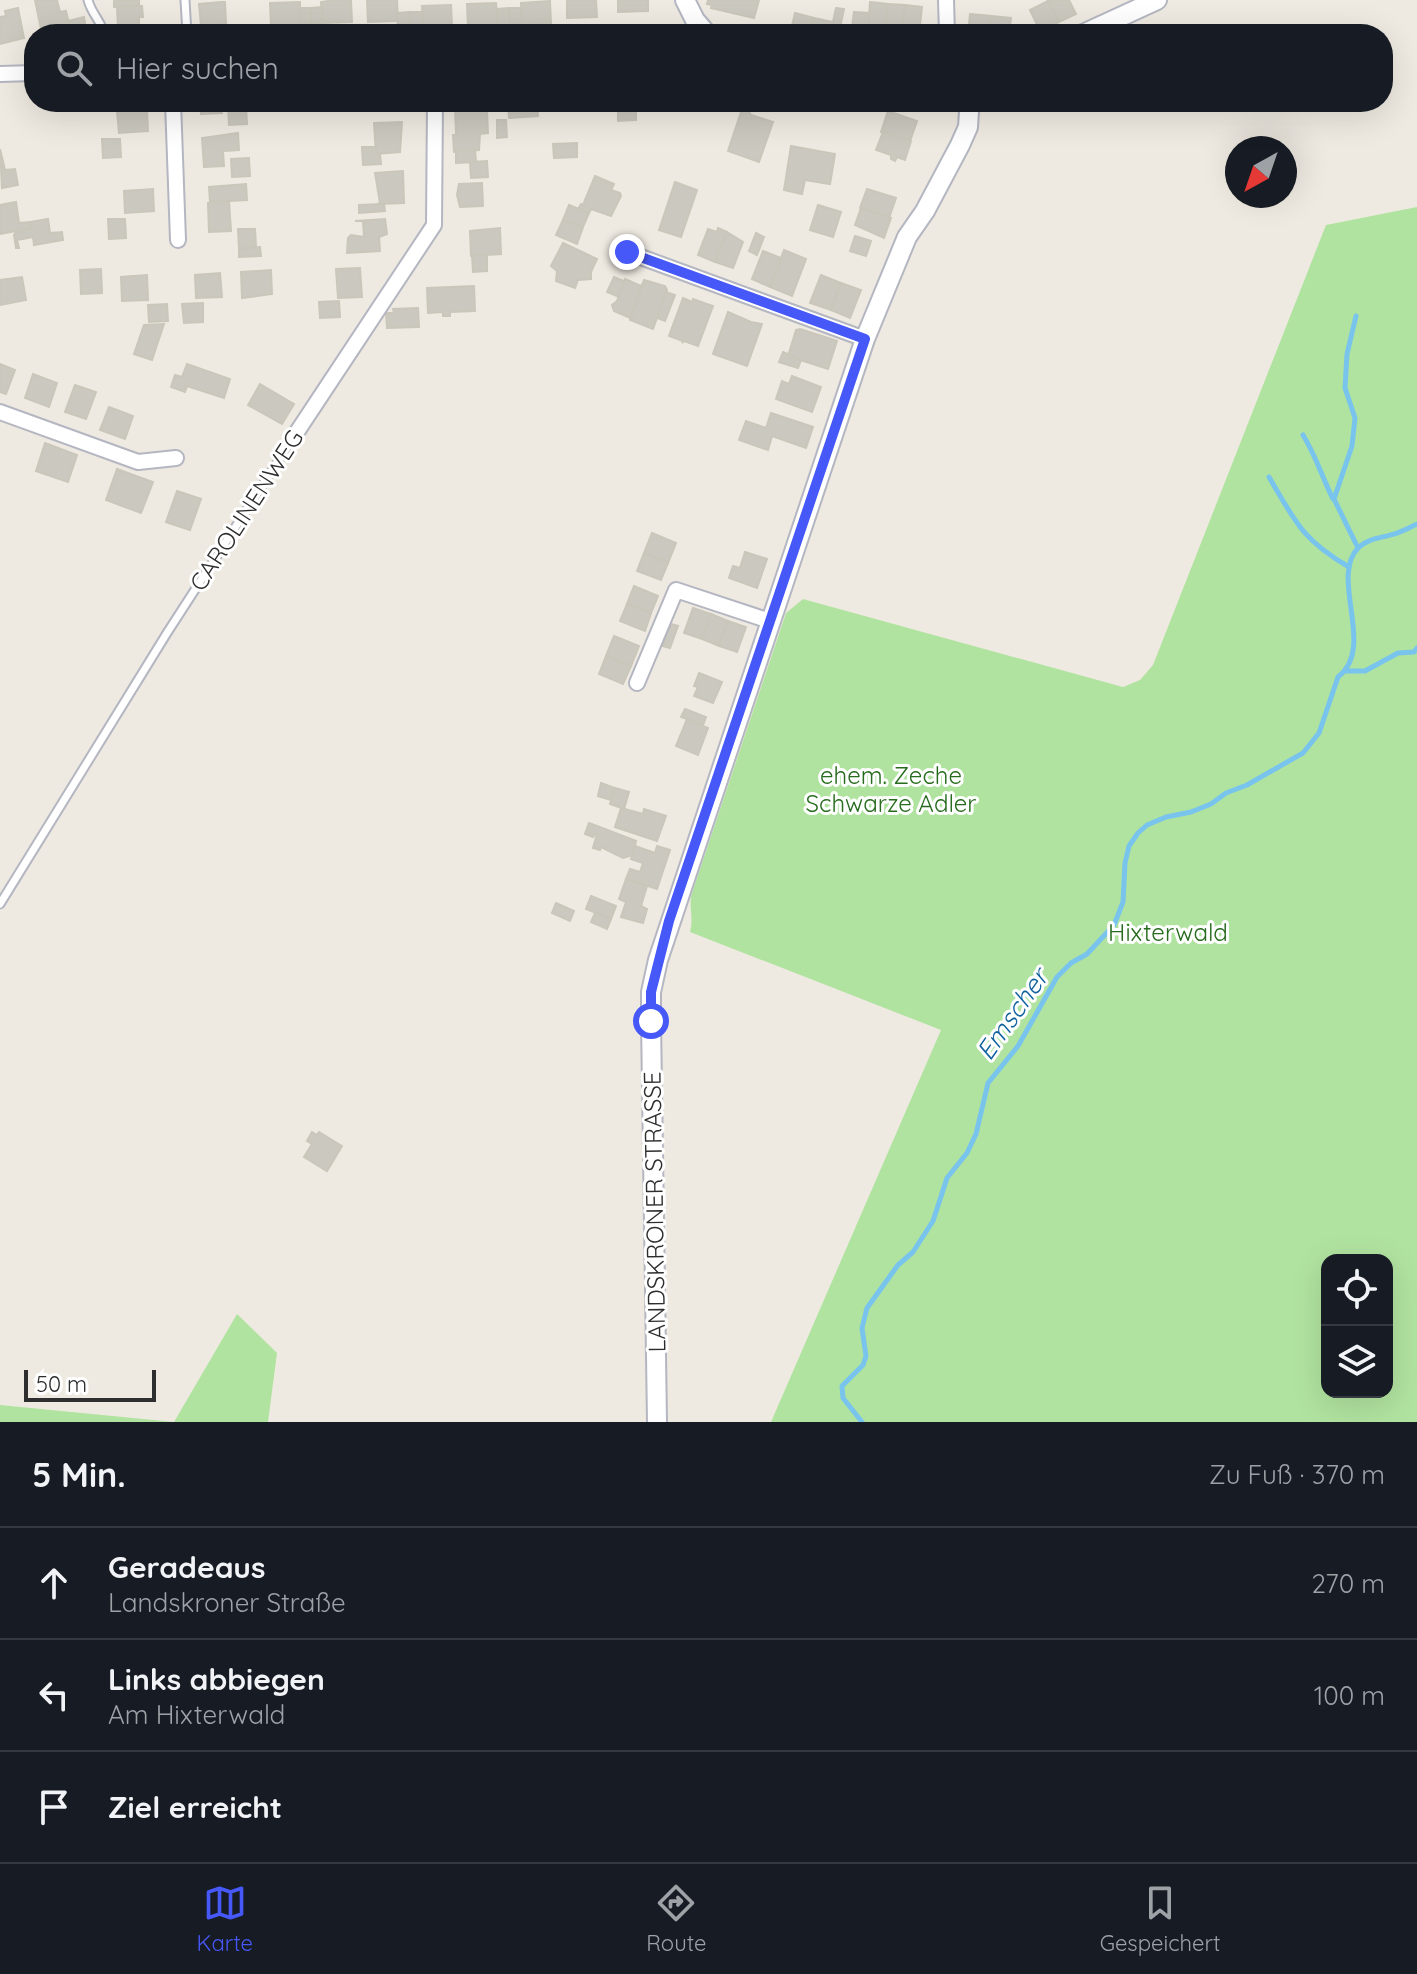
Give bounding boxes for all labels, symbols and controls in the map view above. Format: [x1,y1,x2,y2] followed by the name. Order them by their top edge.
[24,24,1393,112] search box
[52,46,96,90] icon: search
[116,49,279,87] text: Hier suchen
[1225,136,1297,208] north arrow
[609,234,645,270] route end
[183,424,309,596] street label: CAROLINENWEG
[806,760,977,818] park label: ehem. Zeche Schwarze Adler
[1108,917,1228,947] park label: Hixterwald
[969,960,1057,1066] water label: Emscher
[633,1003,669,1039] route start
[637,1071,671,1353] street label: LANDSKRONER STRASSE
[1321,1254,1393,1398] map controls
[1321,1254,1393,1326] button: locate
[1321,1326,1393,1398] button: layers
[24,1366,156,1402] scale bar
[36,1370,87,1398] text: 50 m
[32,1453,126,1496] text: 5 Min.
[1209,1458,1385,1491] text: Zu Fuß · 370 m
[108,1548,265,1586] text: Geradeaus
[32,1561,76,1605] icon: ahead
[1311,1567,1385,1600] text: 270 m
[108,1586,346,1619] text: Landskroner Straße
[108,1660,325,1698] text: Links abbiegen
[32,1673,76,1717] icon: left
[1314,1679,1385,1712] text: 100 m
[108,1698,285,1731] text: Am Hixterwald
[32,1785,76,1829] icon: arrive
[108,1788,282,1826] text: Ziel erreicht
[197,1881,253,1957] tab: Karte
[646,1881,706,1957] tab: Route
[1100,1881,1220,1957] tab: Gespeichert

